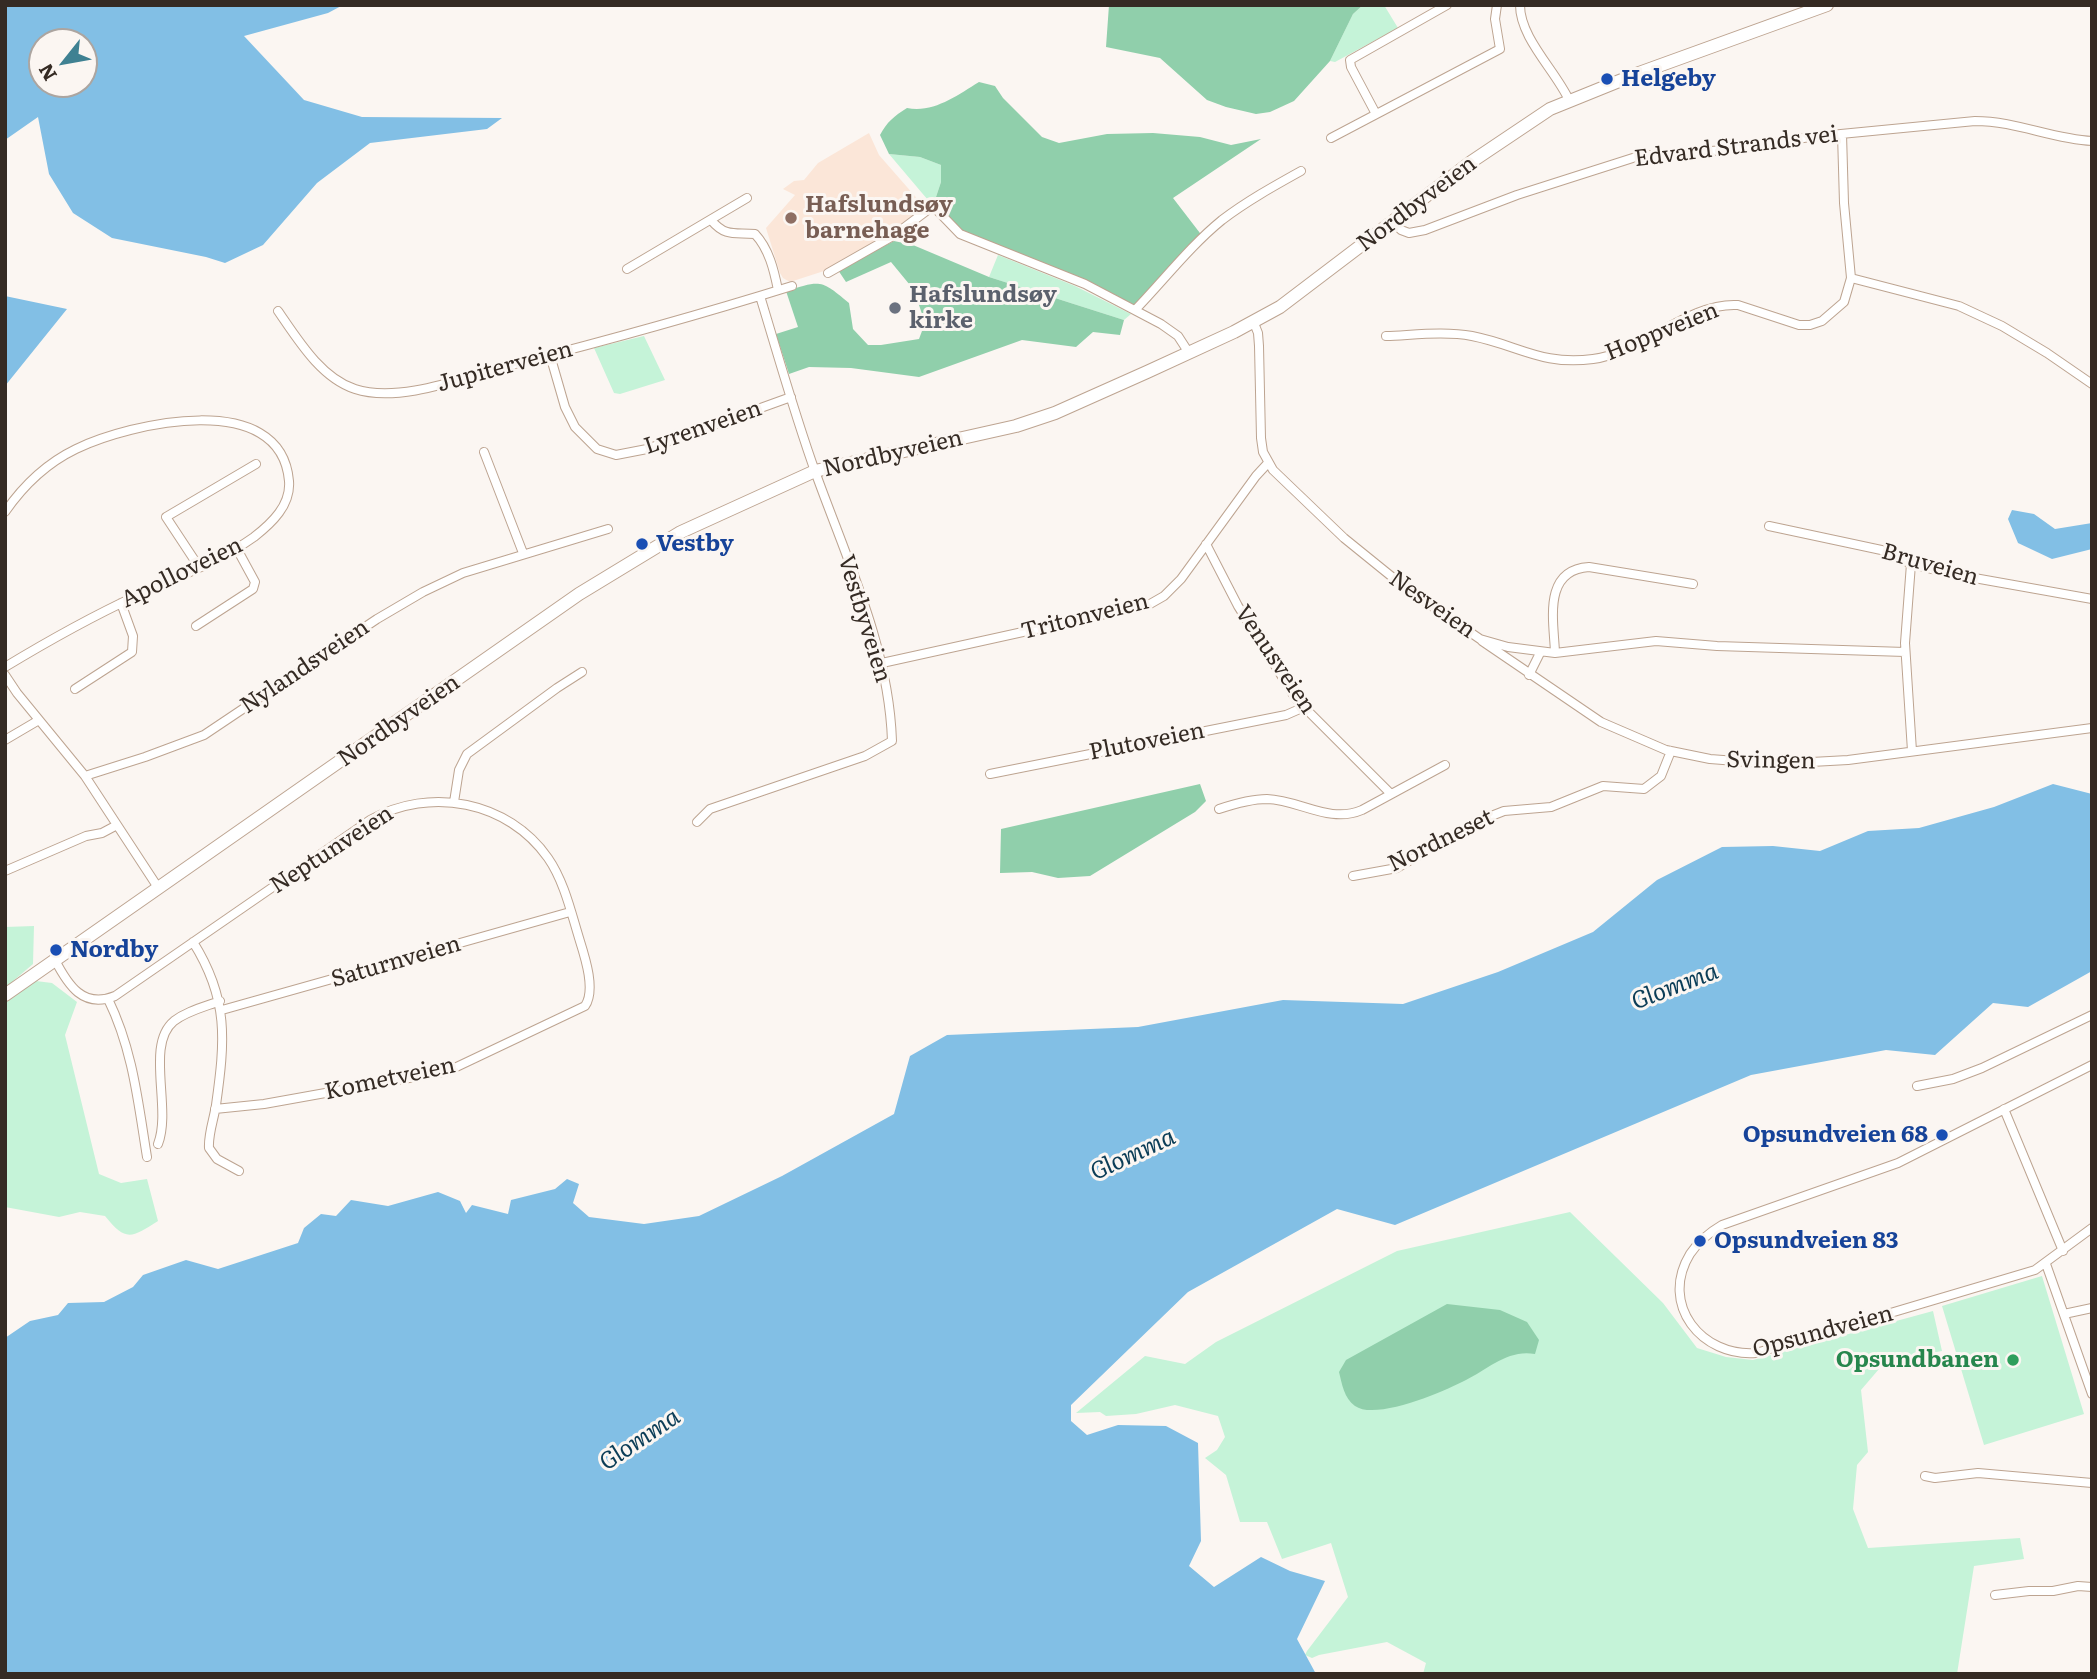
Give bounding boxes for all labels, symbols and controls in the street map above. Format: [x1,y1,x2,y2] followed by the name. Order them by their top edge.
[28,28,98,98] north arrow
[31,59,63,87] text: N
[1621,65,1716,93] place label: Helgeby
[1599,71,1615,87] marker: Helgeby
[1633,121,1839,173] street label: Edvard Strands vei
[1352,150,1482,258] street label: Nordbyveien
[805,191,953,245] place label: Hafslundsøy barnehage
[783,210,799,226] marker: Hafslundsøy barnehage
[909,281,1057,335] place label: Hafslundsøy kirke
[1601,297,1723,367] street label: Hoppveien
[887,300,903,316] marker: Hafslundsøy kirke
[434,336,576,398] street label: Jupiterveien
[641,395,765,461] street label: Lyrenveien
[820,425,966,483] street label: Nordbyveien
[656,530,734,558] place label: Vestby
[117,532,247,614] street label: Apolloveien
[634,536,650,552] marker: Vestby
[1878,538,1982,592] street label: Bruveien
[831,552,897,686] street label: Vestbyveien
[1383,565,1481,645] street label: Nesveien
[1018,588,1152,646] street label: Tritonveien
[1229,600,1321,720] street label: Venusveien
[235,614,375,720] street label: Nylandsveien
[333,669,465,773] street label: Nordbyveien
[1087,717,1207,767] street label: Plutoveien
[1726,746,1816,776] street label: Svingen
[265,800,399,900] street label: Neptunveien
[1384,804,1498,878] street label: Nordneset
[328,930,464,994] street label: Saturnveien
[70,936,158,964] place label: Nordby
[48,942,64,958] marker: Nordby
[1628,957,1722,1017] water label: Glomma
[322,1052,458,1106] street label: Kometveien
[1743,1121,1928,1149] place label: Opsundveien 68
[1086,1123,1180,1187] water label: Glomma
[1934,1127,1950,1143] marker: Opsundveien 68
[1714,1227,1899,1255] place label: Opsundveien 83
[1692,1233,1708,1249] marker: Opsundveien 83
[1750,1300,1896,1364] street label: Opsundveien
[1836,1346,1999,1374] place label: Opsundbanen
[2005,1352,2021,1368] marker: Opsundbanen
[594,1403,686,1477] water label: Glomma

